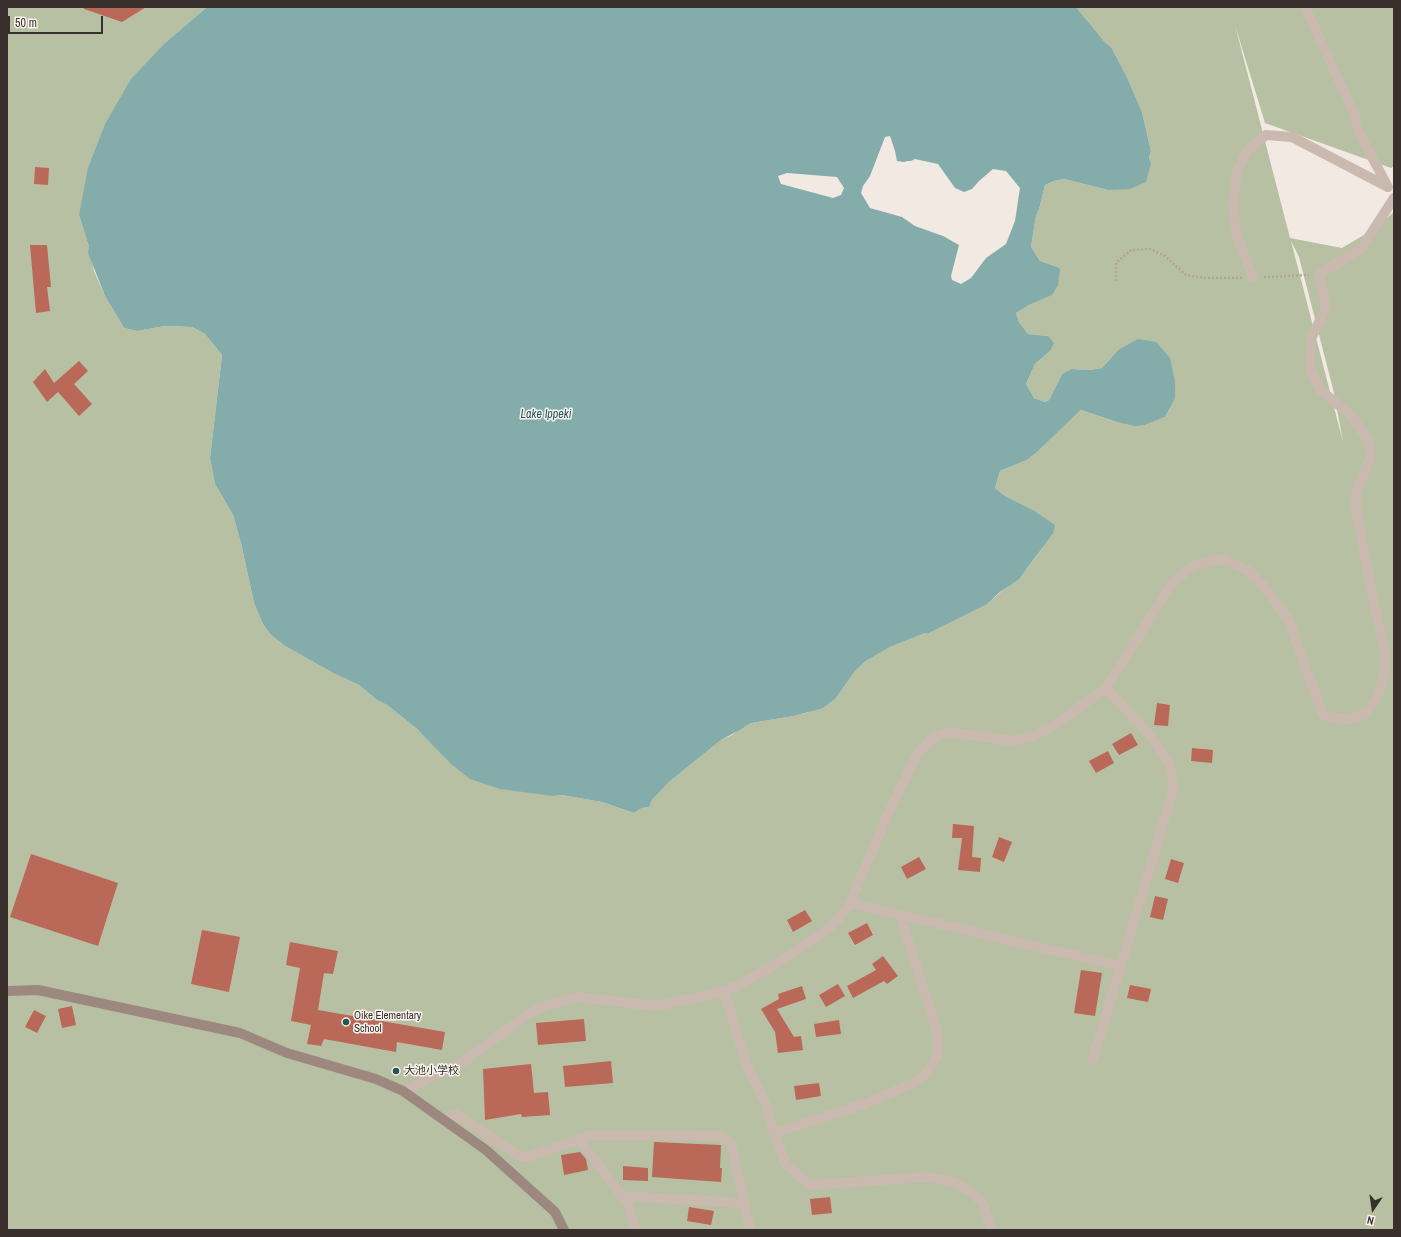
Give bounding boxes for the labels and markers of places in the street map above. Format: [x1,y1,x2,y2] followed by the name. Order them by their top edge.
[354,1009,421,1035] place label: Oike Elementary School
[341,1017,351,1027] marker: Oike Elementary School
[404,1064,459,1078] place label: 大池小学校
[391,1066,401,1076] marker: 大池小学校

